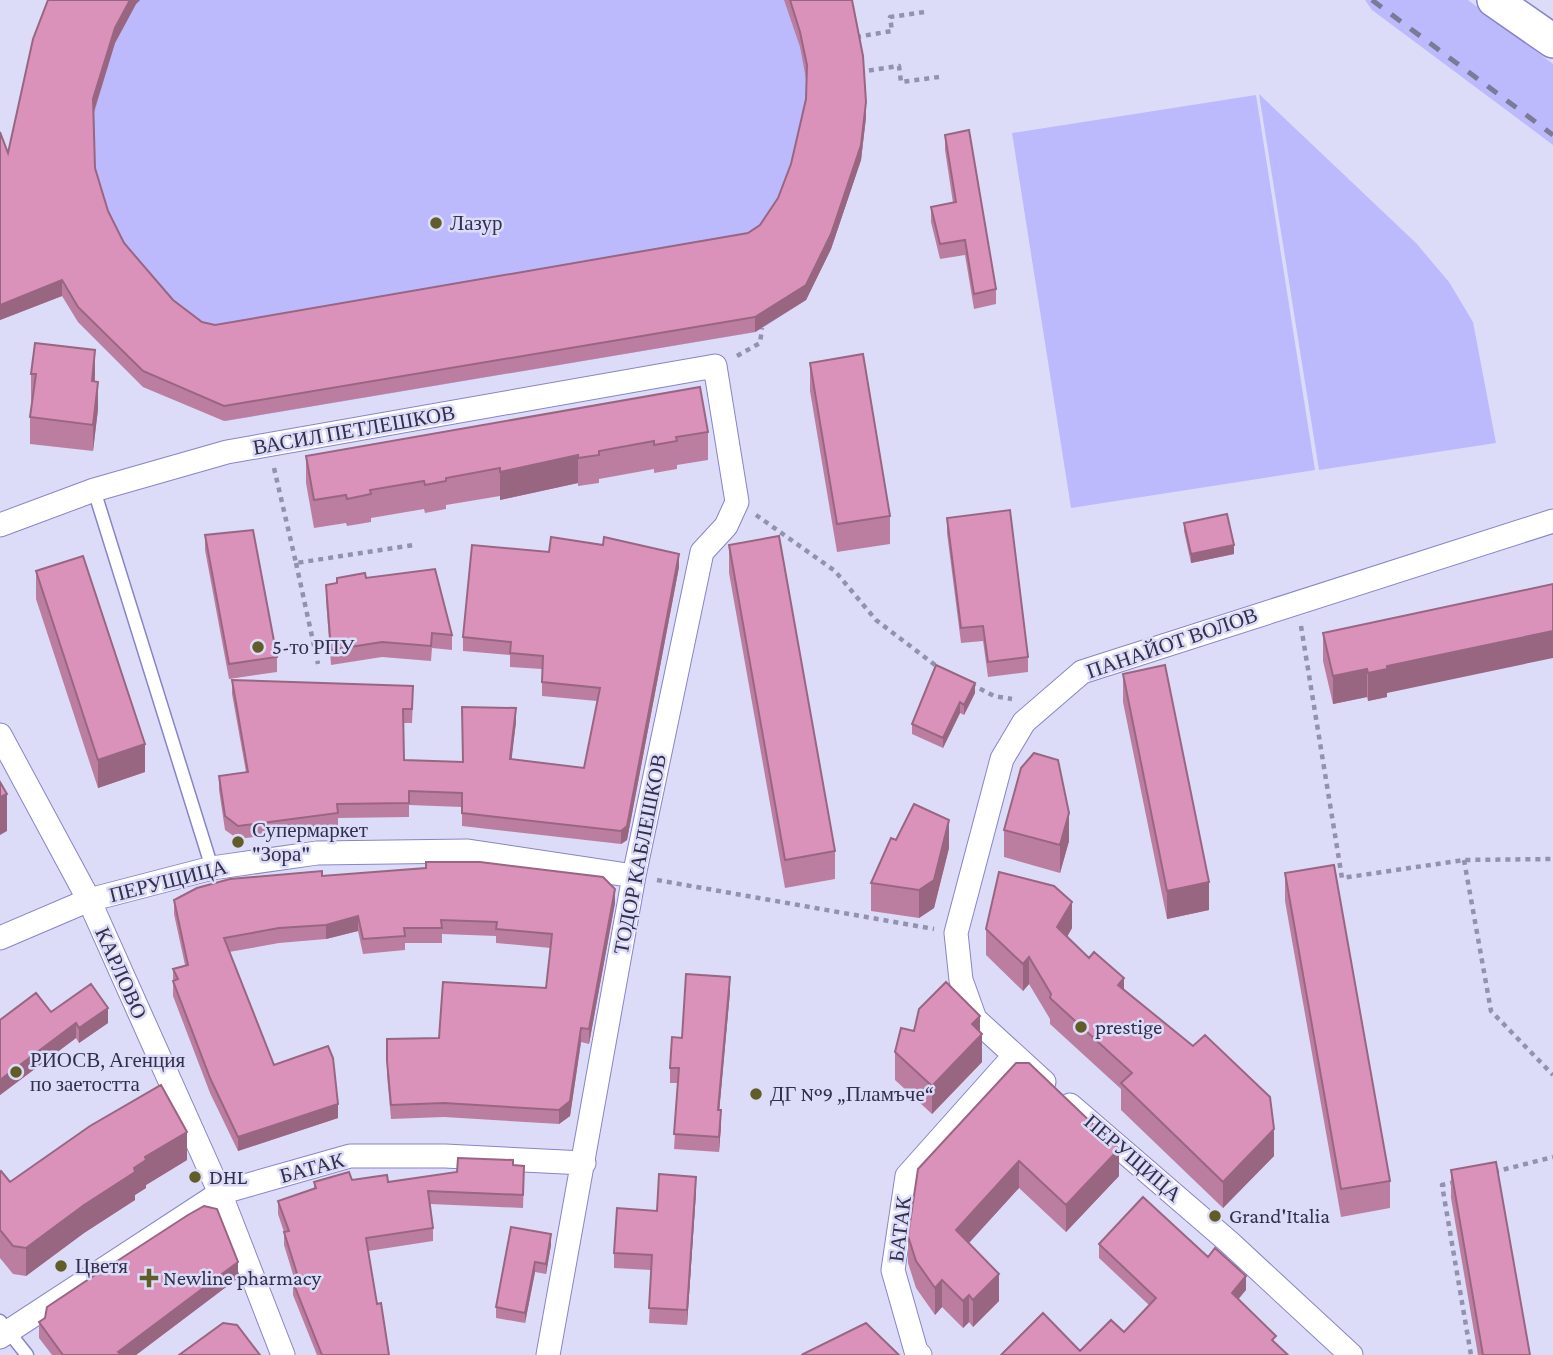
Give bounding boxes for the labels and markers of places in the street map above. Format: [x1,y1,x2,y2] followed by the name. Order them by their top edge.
[450,211,502,235] place label: Лазур
[428,215,444,231] marker: Лазур
[272,635,355,659] place label: 5-то РПУ
[250,639,266,655] marker: 5-то РПУ
[252,818,368,866] place label: Супермаркет "Зора"
[230,834,246,850] marker: Супермаркет "Зора"
[1095,1015,1162,1039] place label: prestige
[1073,1019,1089,1035] marker: prestige
[30,1048,186,1096] place label: РИОСВ, Агенция по заетостта
[8,1064,24,1080] marker: РИОСВ, Агенция по заетостта
[770,1082,934,1106] place label: ДГ №9 „Пламъче“
[748,1086,764,1102] marker: ДГ №9 „Пламъче“
[209,1165,248,1189] place label: DHL
[187,1169,203,1185] marker: DHL
[1229,1204,1330,1228] place label: Grand'Italia
[1207,1208,1223,1224] marker: Grand'Italia
[75,1254,128,1278] place label: Цветя
[53,1258,69,1274] marker: Цветя
[163,1266,322,1290] place label: Newline pharmacy
[141,1270,157,1286] marker: Newline pharmacy

